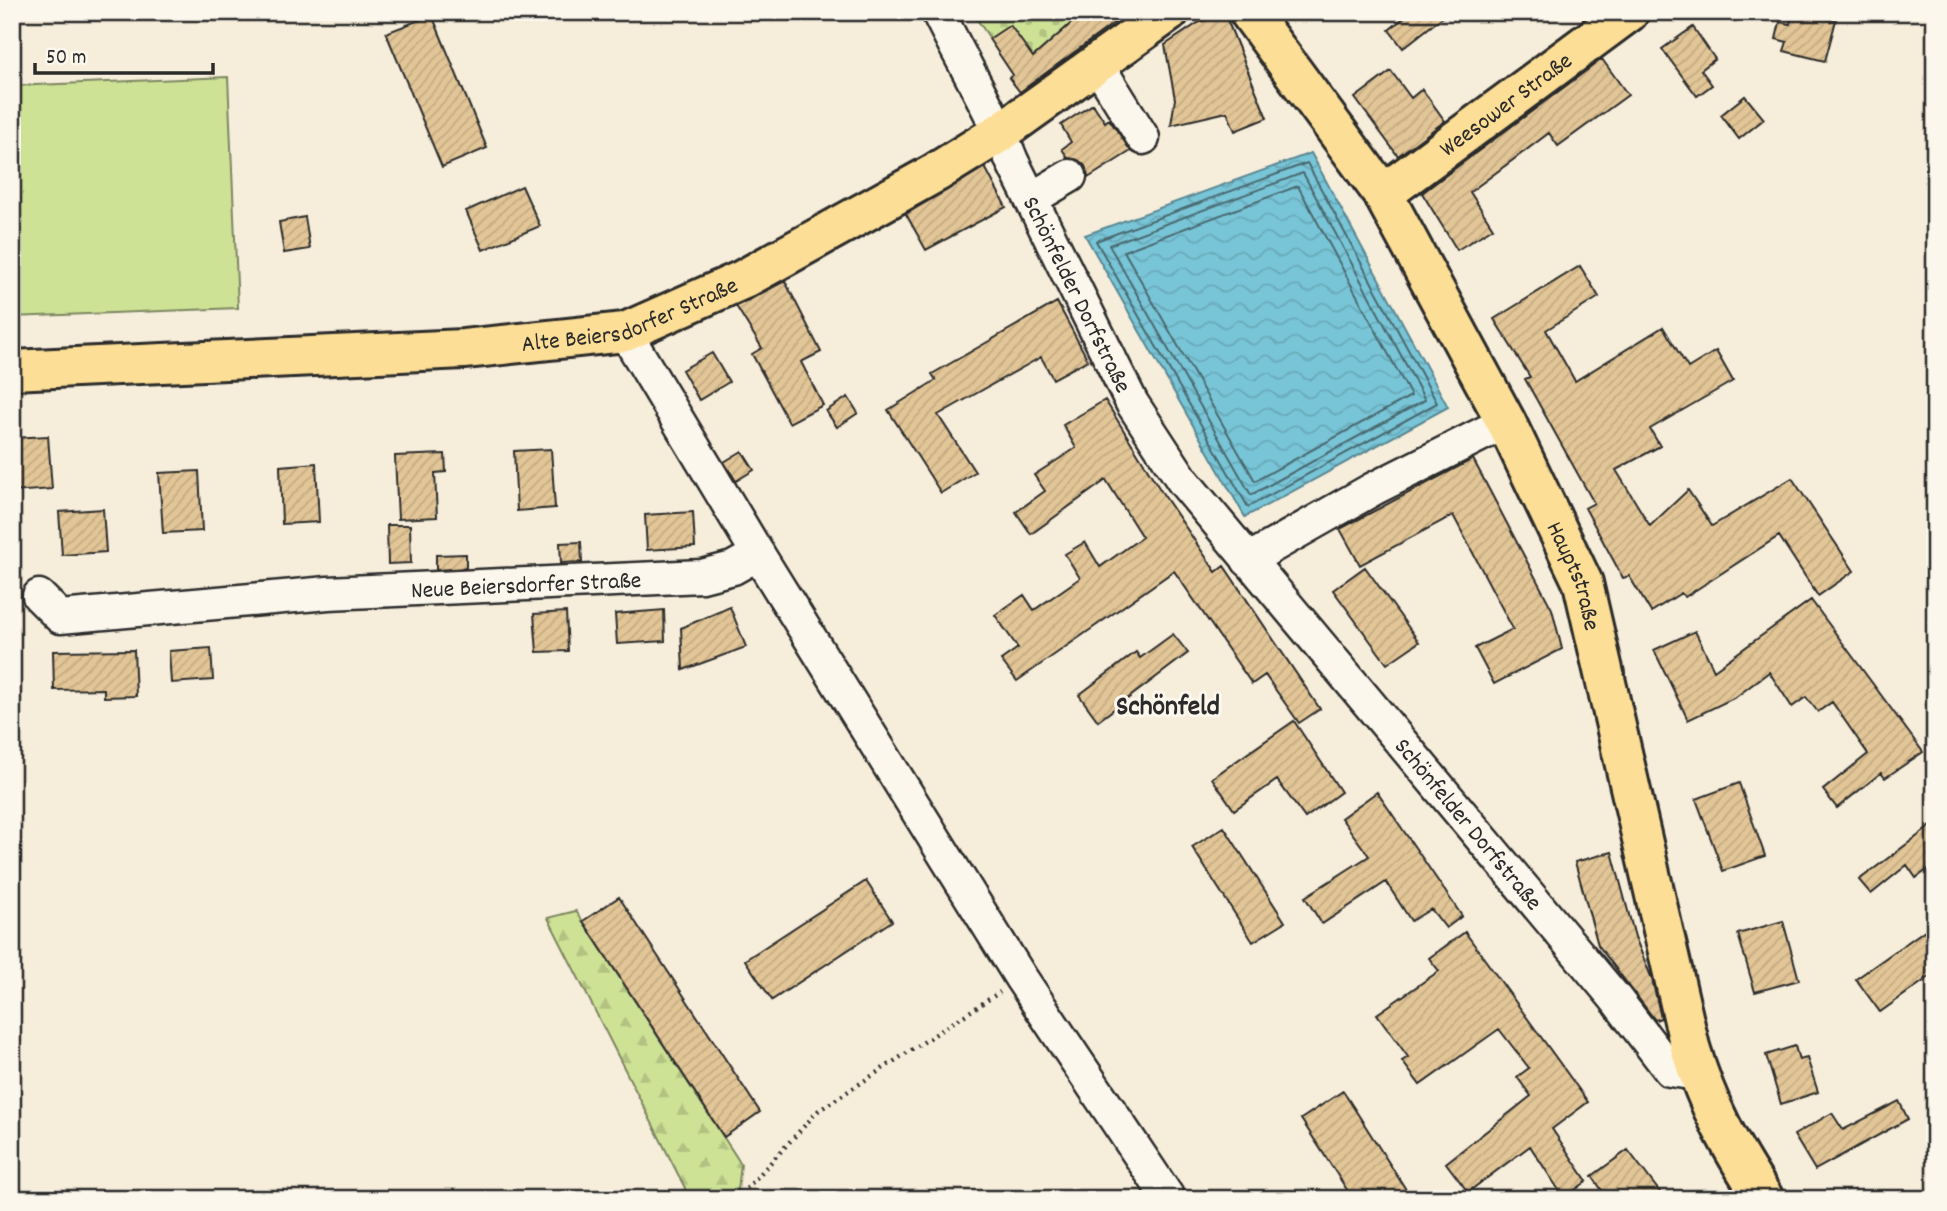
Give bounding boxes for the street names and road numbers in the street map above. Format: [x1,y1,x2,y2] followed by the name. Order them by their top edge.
[1433,45,1580,167] street label: Weesower Straße
[1012,191,1138,400] street label: Schönfelder Dorfstraße
[520,270,744,363] street label: Alte Beiersdorfer Straße
[1536,516,1607,634] street label: Hauptstraße
[410,565,642,609] street label: Neue Beiersdorfer Straße
[1385,732,1549,919] street label: Schönfelder Dorfstraße

